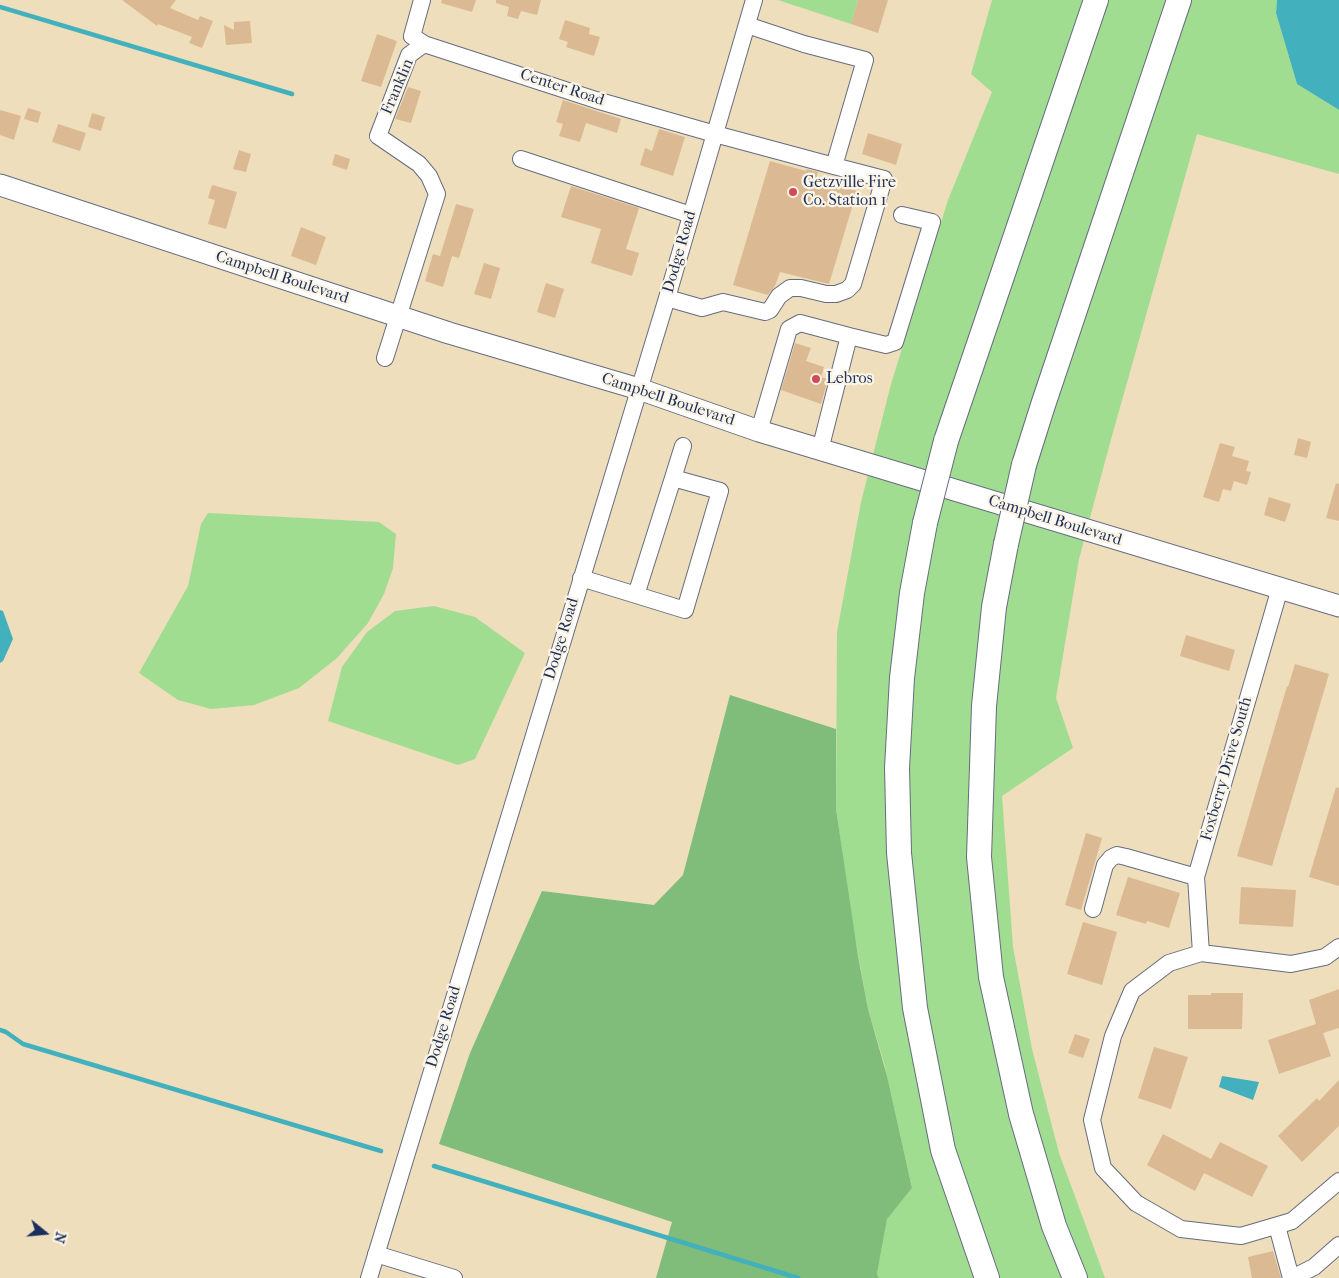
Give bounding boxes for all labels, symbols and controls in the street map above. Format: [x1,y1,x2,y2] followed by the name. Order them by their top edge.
[378,56,418,118] street label: Franklin
[518,65,606,111] street label: Center Road
[803,173,896,211] place label: Getzville Fire Co. Station 1
[787,186,799,198] marker: Getzville Fire Co. Station 1
[659,209,701,295] street label: Dodge Road
[213,247,351,309] street label: Campbell Boulevard
[599,369,737,431] street label: Campbell Boulevard
[826,369,873,389] place label: Lebros
[810,373,822,385] marker: Lebros
[986,492,1124,550] street label: Campbell Boulevard
[540,596,584,682] street label: Dodge Road
[1197,695,1257,843] street label: Foxberry Drive South
[422,984,466,1070] street label: Dodge Road
[20,1208,70,1258] north arrow
[50,1230,70,1245] text: N

